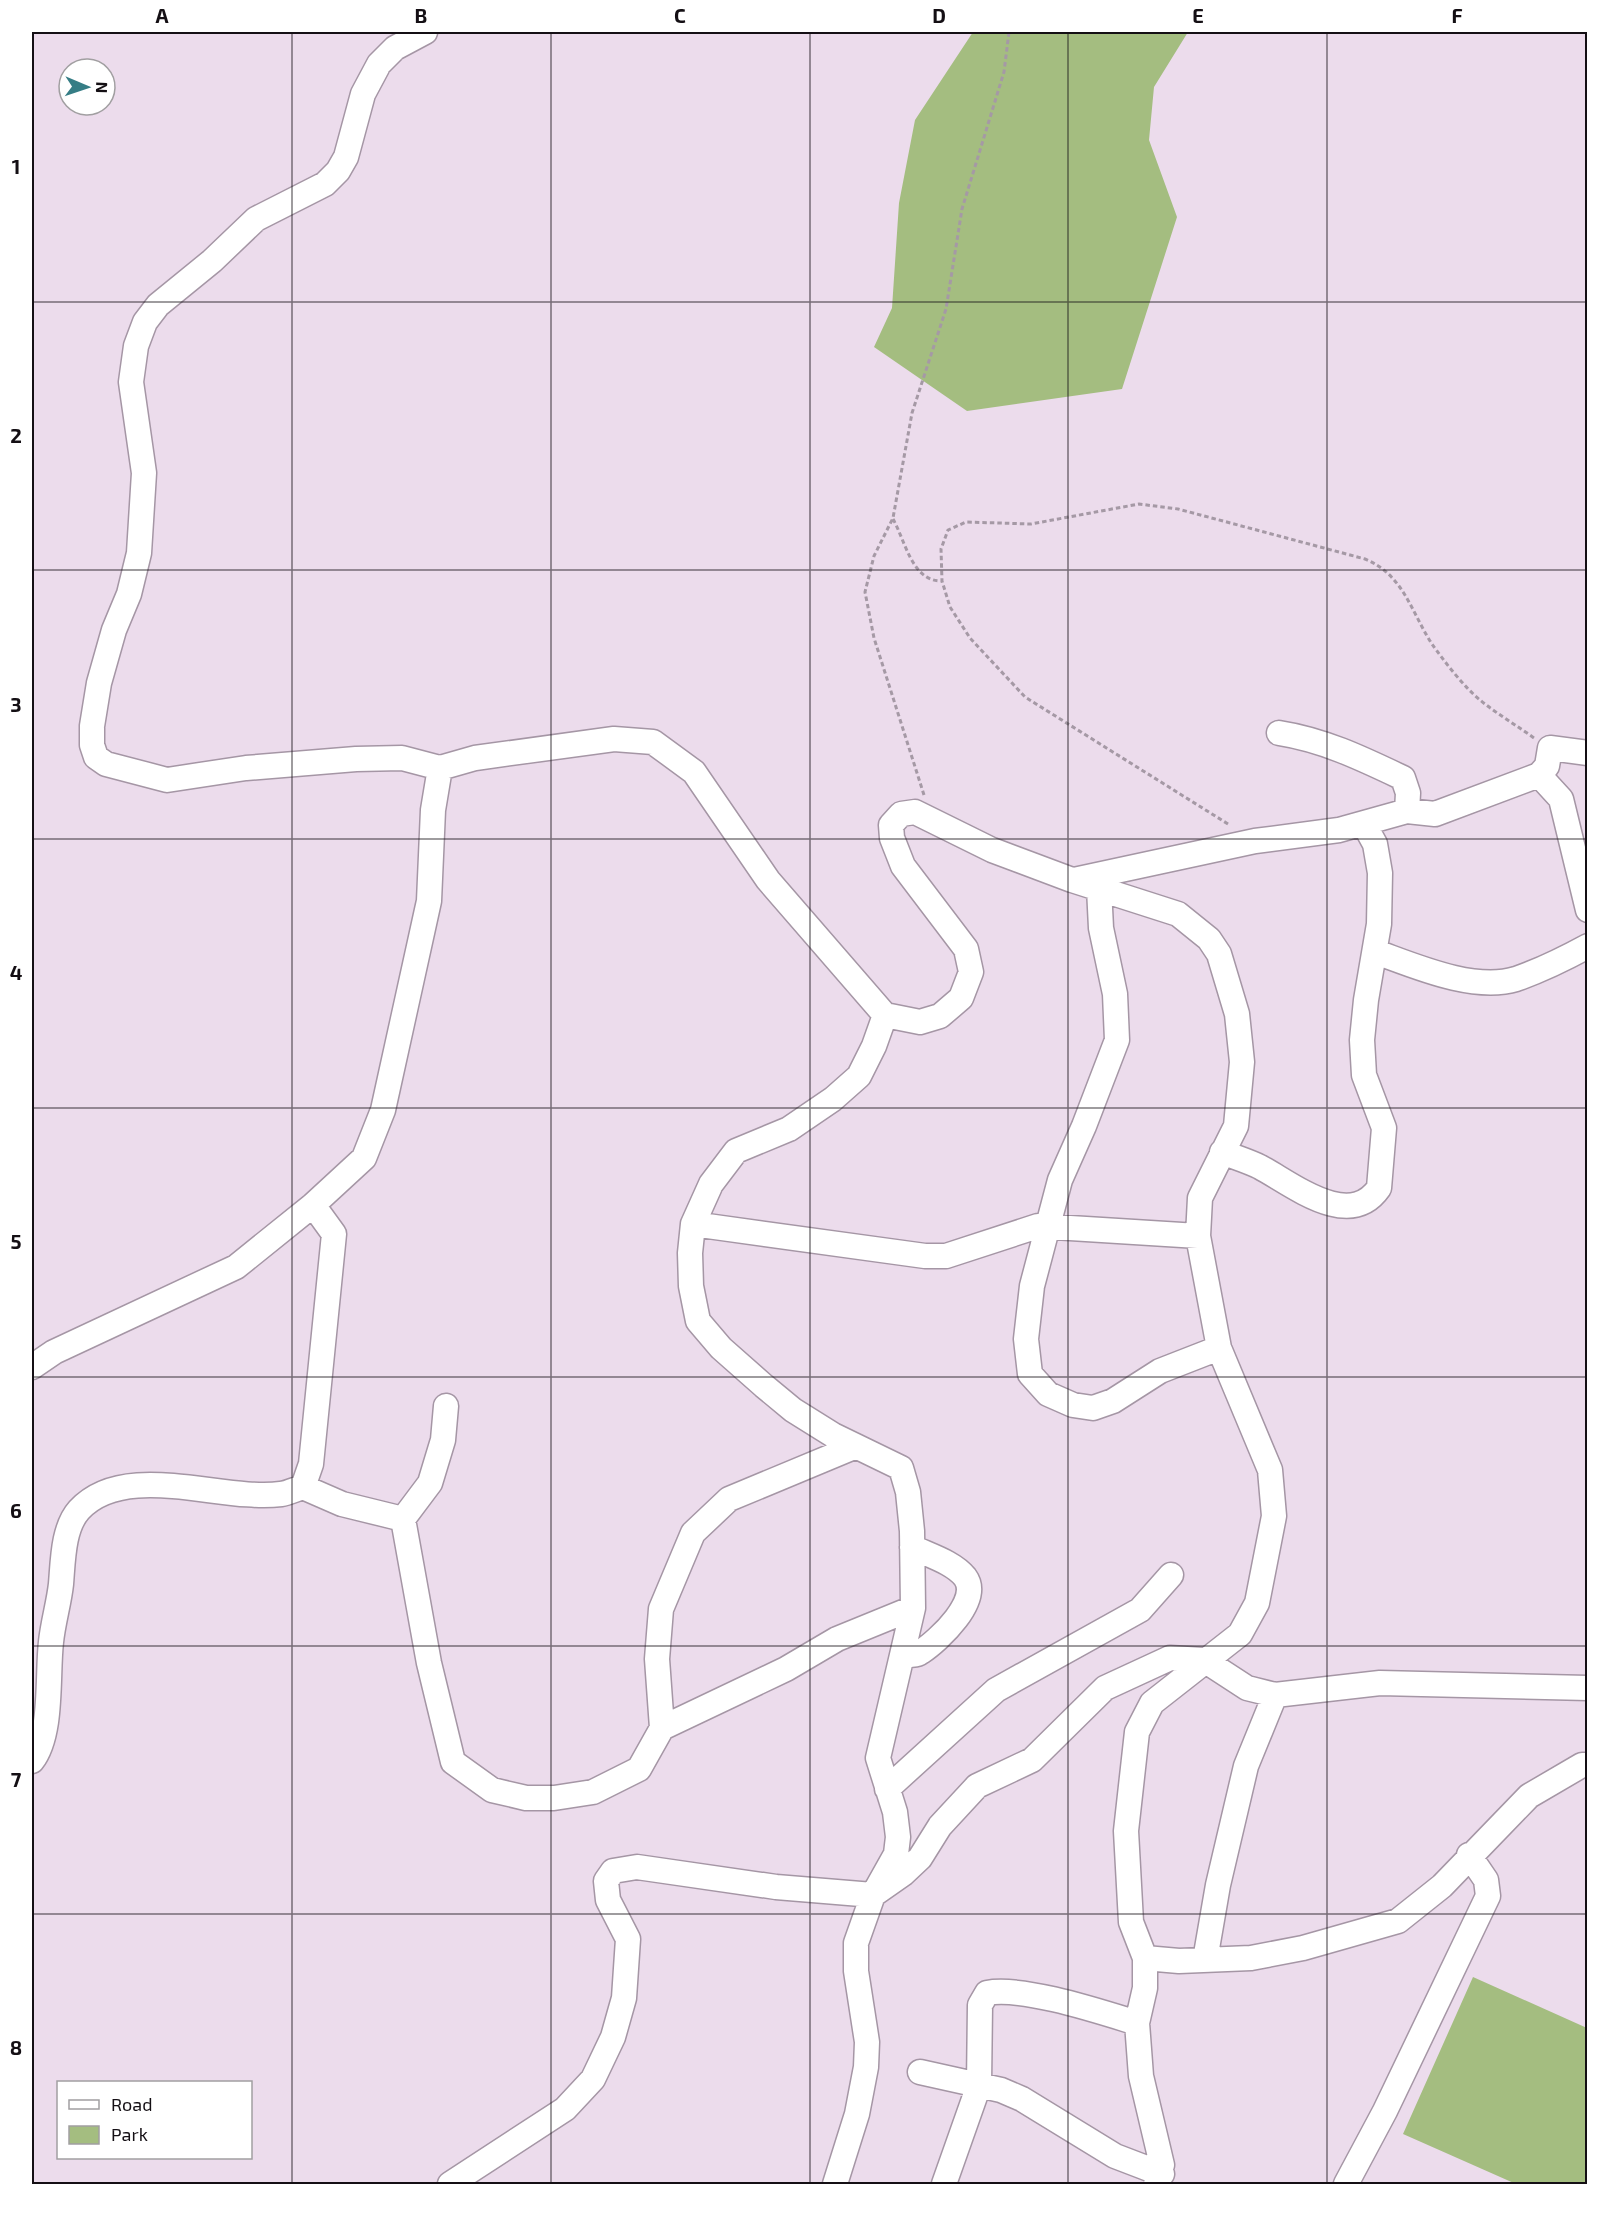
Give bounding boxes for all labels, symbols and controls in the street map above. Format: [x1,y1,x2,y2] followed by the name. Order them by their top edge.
[155,3,169,27] text: A
[415,3,427,27] text: B
[674,3,686,27] text: C
[932,3,946,27] text: D
[1192,3,1204,27] text: E
[1451,3,1463,27] text: F
[57,57,117,117] north arrow
[93,81,112,94] text: N
[12,154,20,178] text: 1
[10,423,22,447] text: 2
[10,692,22,716] text: 3
[10,960,23,984] text: 4
[10,1229,22,1253] text: 5
[10,1498,22,1522] text: 6
[11,1767,22,1791] text: 7
[10,2035,22,2059] text: 8
[57,2081,252,2159] legend
[111,2093,152,2115] text: Road
[111,2123,148,2145] text: Park

